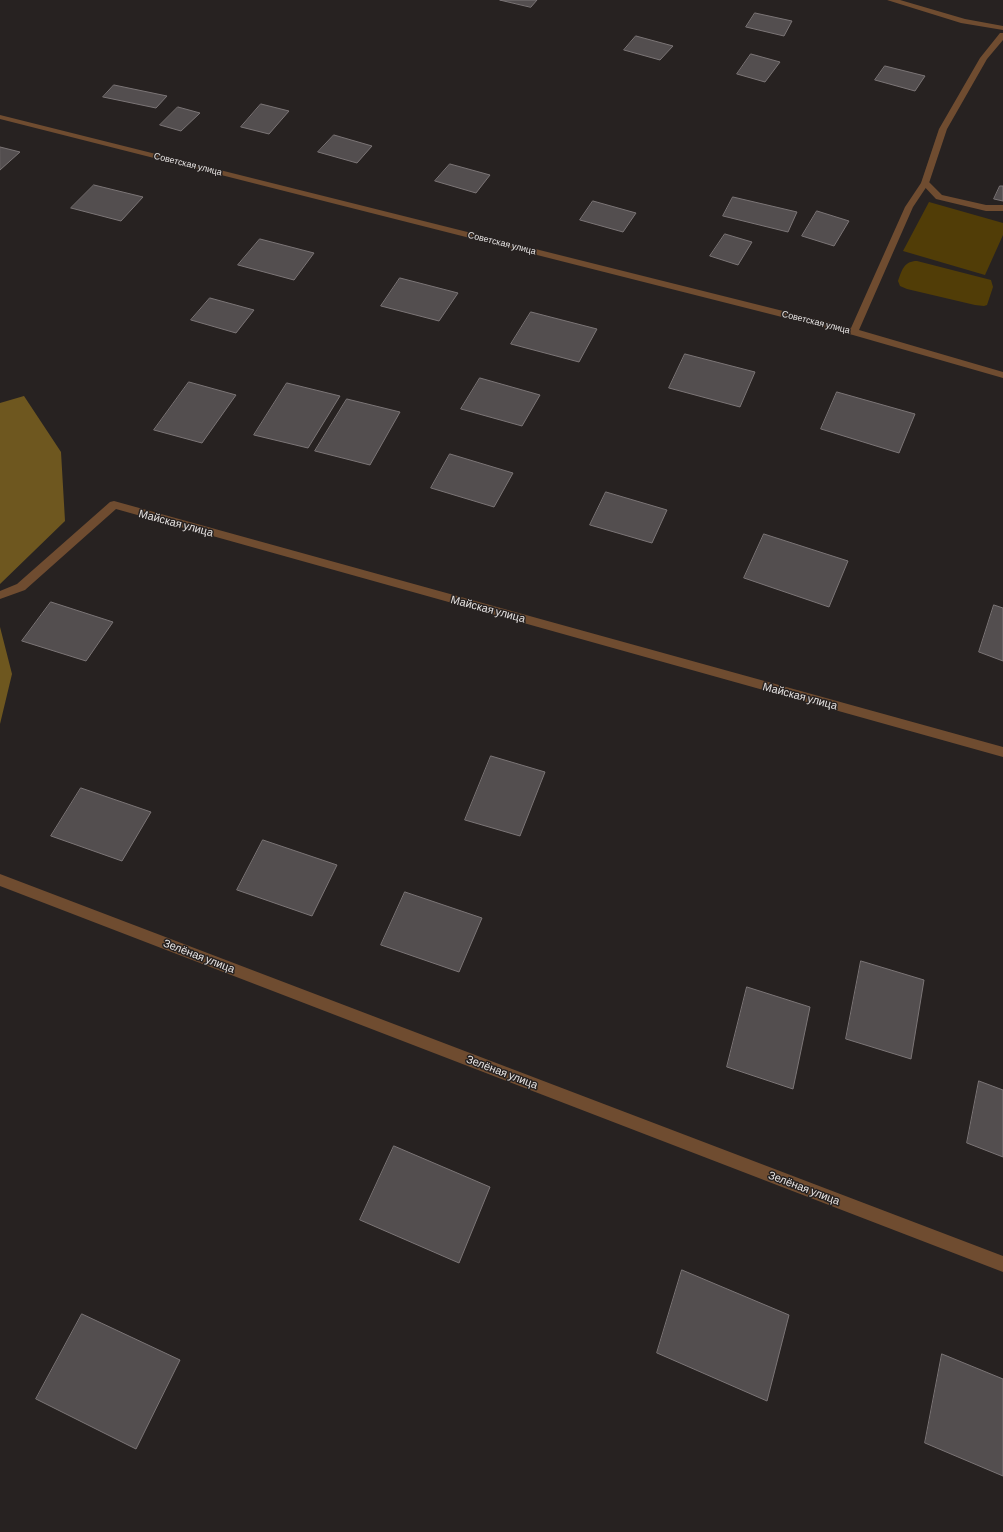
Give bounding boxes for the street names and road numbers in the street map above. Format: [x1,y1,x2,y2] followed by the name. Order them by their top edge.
[153,150,223,178] street label: Советская улица
[467,229,537,257] street label: Советская улица
[781,308,851,336] street label: Советская улица
[137,507,215,539] street label: Майская улица
[449,593,527,625] street label: Майская улица
[761,680,839,712] street label: Майская улица
[161,936,237,976] street label: Зелёная улица
[464,1052,540,1092] street label: Зелёная улица
[766,1168,842,1208] street label: Зелёная улица

